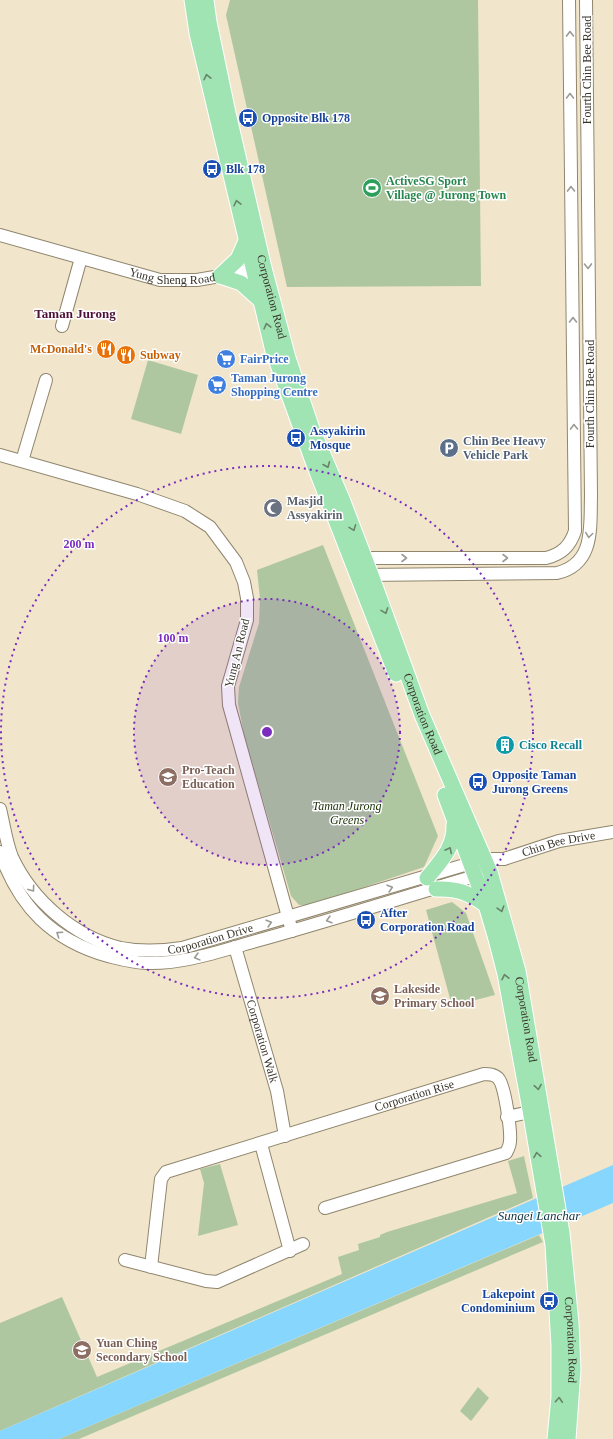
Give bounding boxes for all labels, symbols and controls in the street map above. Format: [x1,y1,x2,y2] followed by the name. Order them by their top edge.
[580,16,594,124] street label: Fourth Chin Bee Road
[566,31,574,37] one-way arrow
[204,74,212,80] one-way arrow
[566,93,574,99] one-way arrow
[237,107,259,129] bus stop icon: Opposite Blk 178
[262,111,350,125] place label: Opposite Blk 178
[201,158,223,180] bus stop icon: Blk 178
[226,162,265,176] place label: Blk 178
[386,174,507,202] place label: ActiveSG Sport Village @ Jurong Town
[361,177,383,199] sports icon: ActiveSG Sport Village @ Jurong Town
[567,186,575,192] one-way arrow
[234,200,242,207] one-way arrow
[254,253,290,340] street label: Corporation Road
[584,263,592,269] one-way arrow
[128,265,216,287] street label: Yung Sheng Road
[34,306,116,321] district label: Taman Jurong
[569,317,577,323] one-way arrow
[263,323,272,330] one-way arrow
[95,338,117,360] restaurant icon: McDonald's
[583,340,597,448] street label: Fourth Chin Bee Road
[30,342,92,356] place label: McDonald's
[115,344,137,366] restaurant icon: Subway
[140,348,181,362] place label: Subway
[215,348,237,370] supermarket icon: FairPrice
[240,352,289,366] place label: FairPrice
[231,371,318,399] place label: Taman Jurong Shopping Centre
[206,374,228,396] supermarket icon: Taman Jurong Shopping Centre
[310,424,366,452] place label: Assyakirin Mosque
[570,424,578,430] one-way arrow
[285,427,307,449] bus stop icon: Assyakirin Mosque
[463,434,546,462] place label: Chin Bee Heavy Vehicle Park
[438,437,460,459] parking icon: Chin Bee Heavy Vehicle Park
[323,461,331,468] one-way arrow
[287,494,343,522] place label: Masjid Assyakirin
[262,497,284,519] mosque icon: Masjid Assyakirin
[349,525,357,532] one-way arrow
[585,532,594,538] one-way arrow
[64,537,95,551] text: 200 m
[401,554,407,562] one-way arrow
[502,554,508,562] one-way arrow
[380,608,388,615] one-way arrow
[222,617,252,689] street label: Yung An Road
[158,631,189,645] text: 100 m
[400,671,445,757] street label: Corporation Road
[260,725,274,739] centre of rings
[494,734,516,756] building icon: Cisco Recall
[519,738,583,752] place label: Cisco Recall
[182,763,235,791] place label: Pro-Teach Education
[157,766,179,788] school or university icon: Pro-Teach Education
[492,768,577,796] place label: Opposite Taman Jurong Greens
[467,771,489,793] bus stop icon: Opposite Taman Jurong Greens
[313,799,381,827] park label: Taman Jurong Greens
[520,828,596,860] street label: Chin Bee Drive
[444,846,451,854] one-way arrow
[387,884,394,893] one-way arrow
[27,885,35,892] one-way arrow
[380,906,475,934] place label: After Corporation Road
[496,906,505,913] one-way arrow
[355,909,377,931] bus stop icon: After Corporation Road
[326,915,333,924] one-way arrow
[265,919,272,928] one-way arrow
[167,920,255,957] street label: Corporation Drive
[56,931,63,939] one-way arrow
[194,952,201,960] one-way arrow
[502,974,510,980] one-way arrow
[512,976,540,1063] street label: Corporation Road
[394,982,475,1010] place label: Lakeside Primary School
[369,985,391,1007] school or university icon: Lakeside Primary School
[244,998,281,1084] street label: Corporation Walk
[373,1077,456,1114] street label: Corporation Rise
[533,1084,542,1090] one-way arrow
[533,1152,542,1158] one-way arrow
[498,1208,581,1223] water label: Sungei Lanchar
[461,1287,535,1315] place label: Lakepoint Condominium
[538,1290,560,1312] bus stop icon: Lakepoint Condominium
[561,1296,580,1384] street label: Corporation Road
[96,1336,188,1364] place label: Yuan Ching Secondary School
[71,1339,93,1361] school or university icon: Yuan Ching Secondary School
[554,1397,563,1403] one-way arrow

